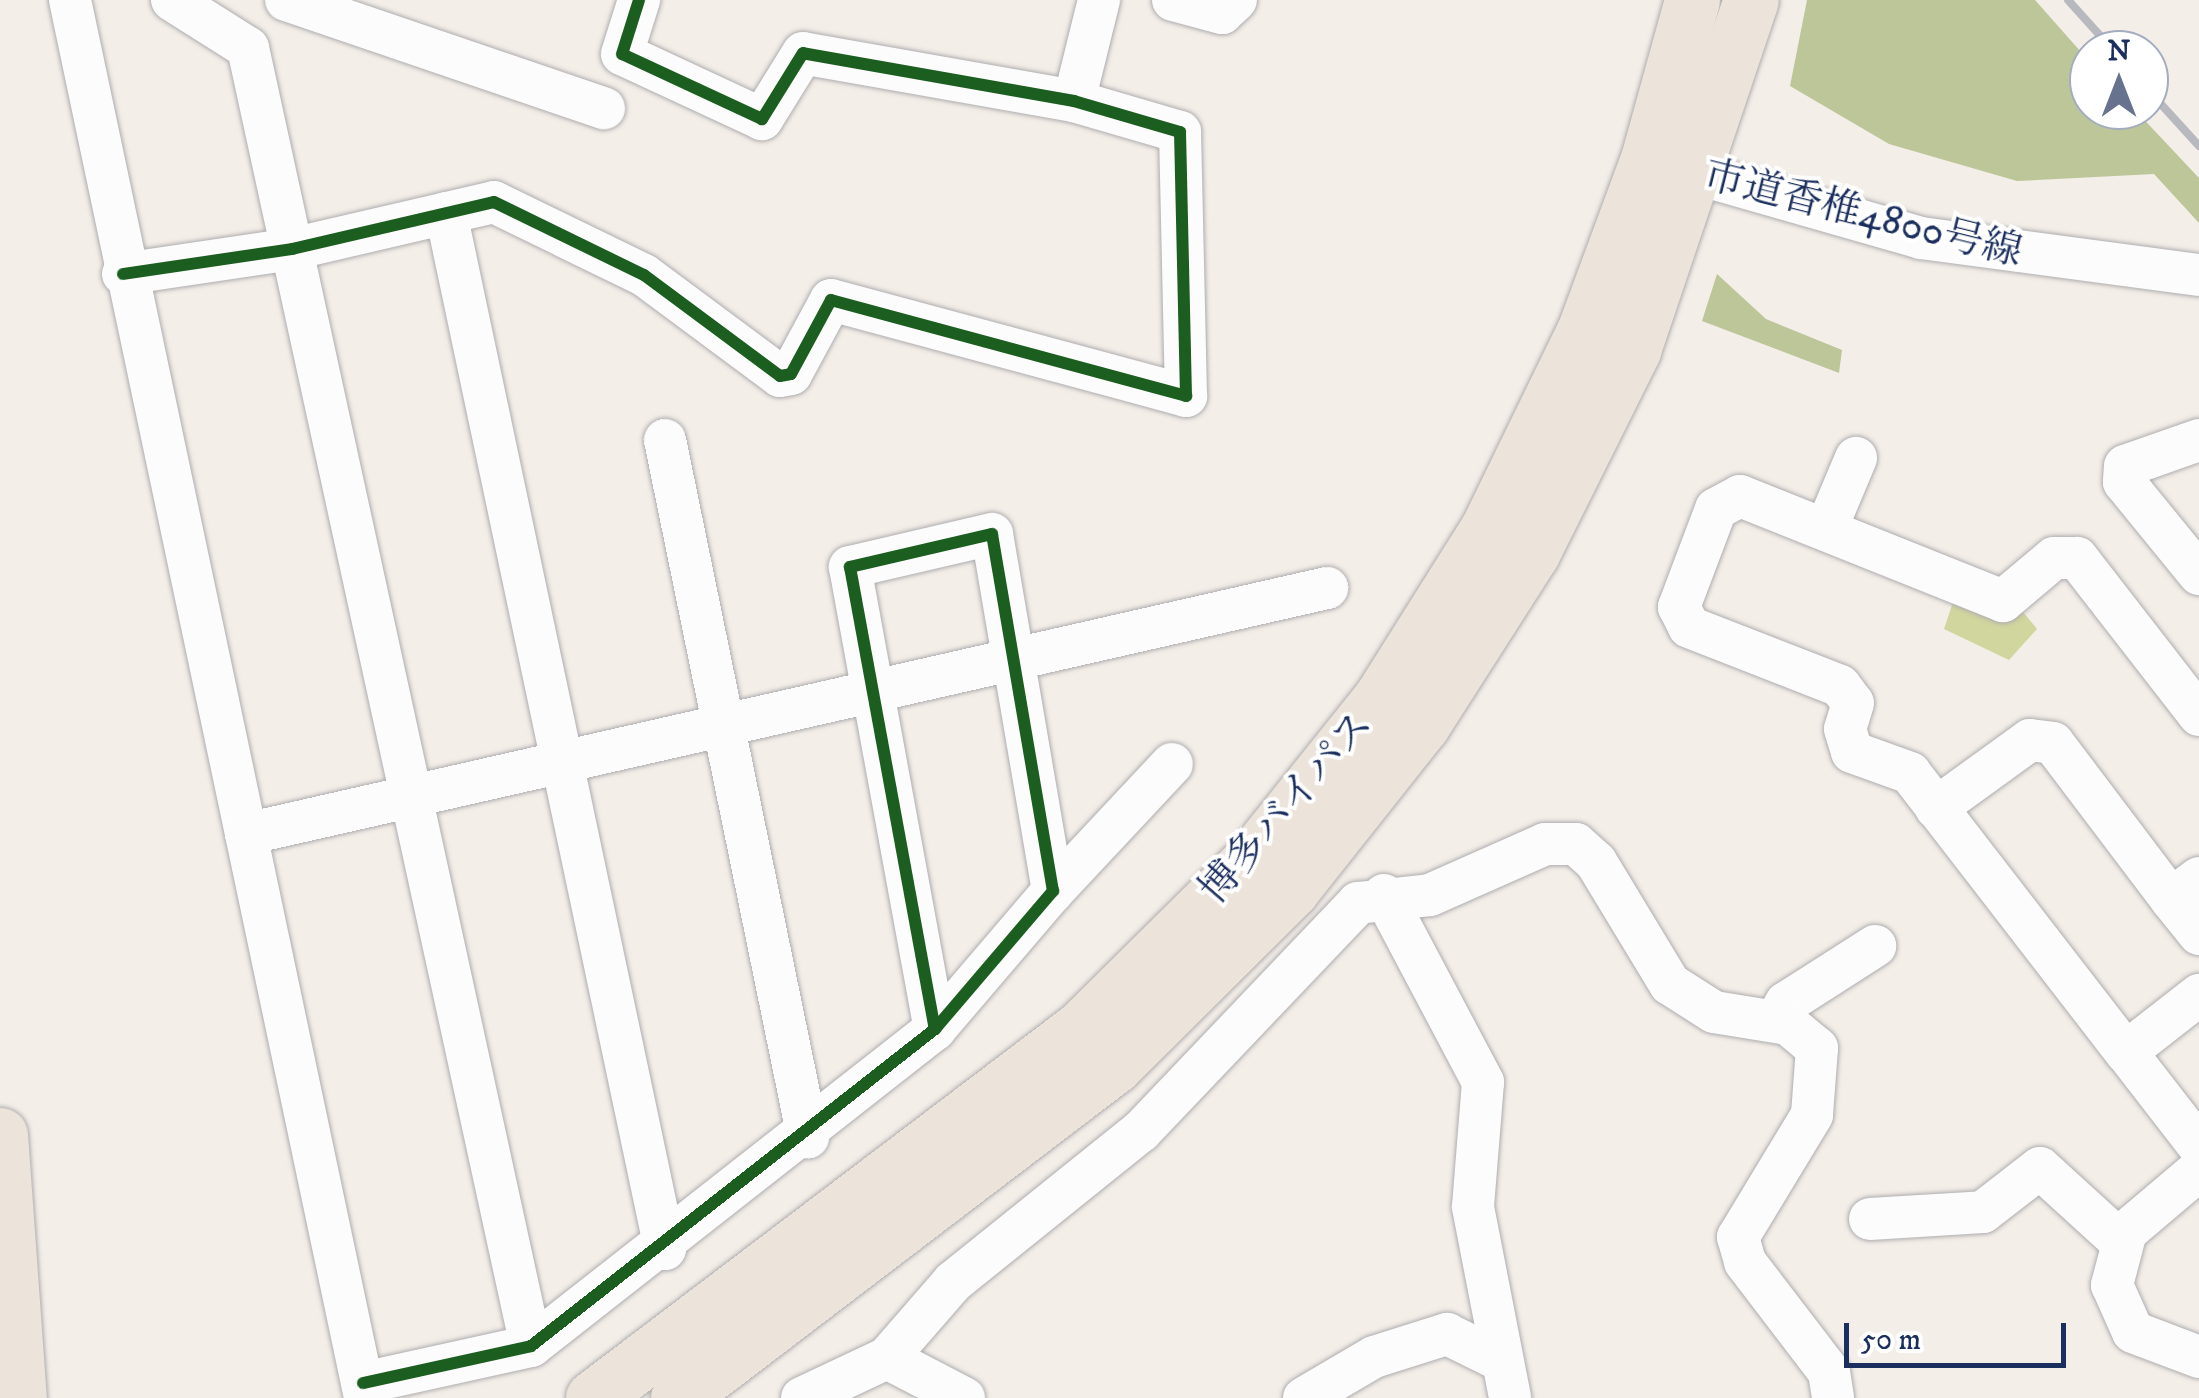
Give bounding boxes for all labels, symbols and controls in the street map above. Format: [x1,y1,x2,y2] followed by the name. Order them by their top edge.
[2069,30,2169,130] north arrow
[2108,34,2130,69] text: N
[1699,152,2027,278] street label: 市道香椎4800号線
[1190,702,1384,914] street label: 博多バイパス
[1849,1303,2072,1365] scale bar
[1861,1322,1921,1359] text: 50 m

